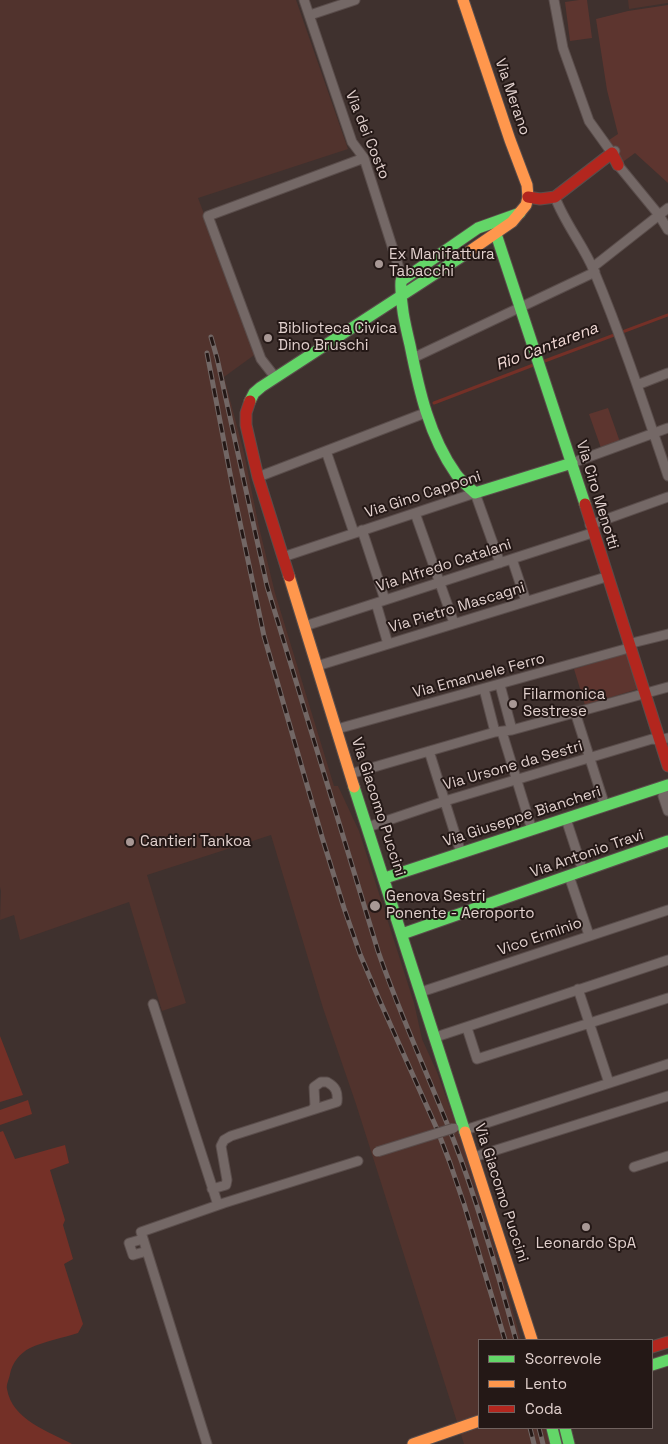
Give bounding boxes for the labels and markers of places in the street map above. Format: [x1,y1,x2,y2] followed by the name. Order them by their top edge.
[389,246,495,281] place label: Ex Manifattura Tabacchi
[373,258,385,270] marker: Ex Manifattura Tabacchi
[278,320,397,355] place label: Biblioteca Civica Dino Bruschi
[262,332,274,344] marker: Biblioteca Civica Dino Bruschi
[523,686,605,721] place label: Filarmonica Sestrese
[507,698,519,710] marker: Filarmonica Sestrese
[140,833,251,851] place label: Cantieri Tankoa
[124,836,136,848] marker: Cantieri Tankoa
[386,888,535,923] place label: Genova Sestri Ponente - Aeroporto
[368,899,382,913] marker: Genova Sestri Ponente - Aeroporto
[580,1221,592,1233] marker: Leonardo SpA
[536,1235,636,1253] place label: Leonardo SpA

